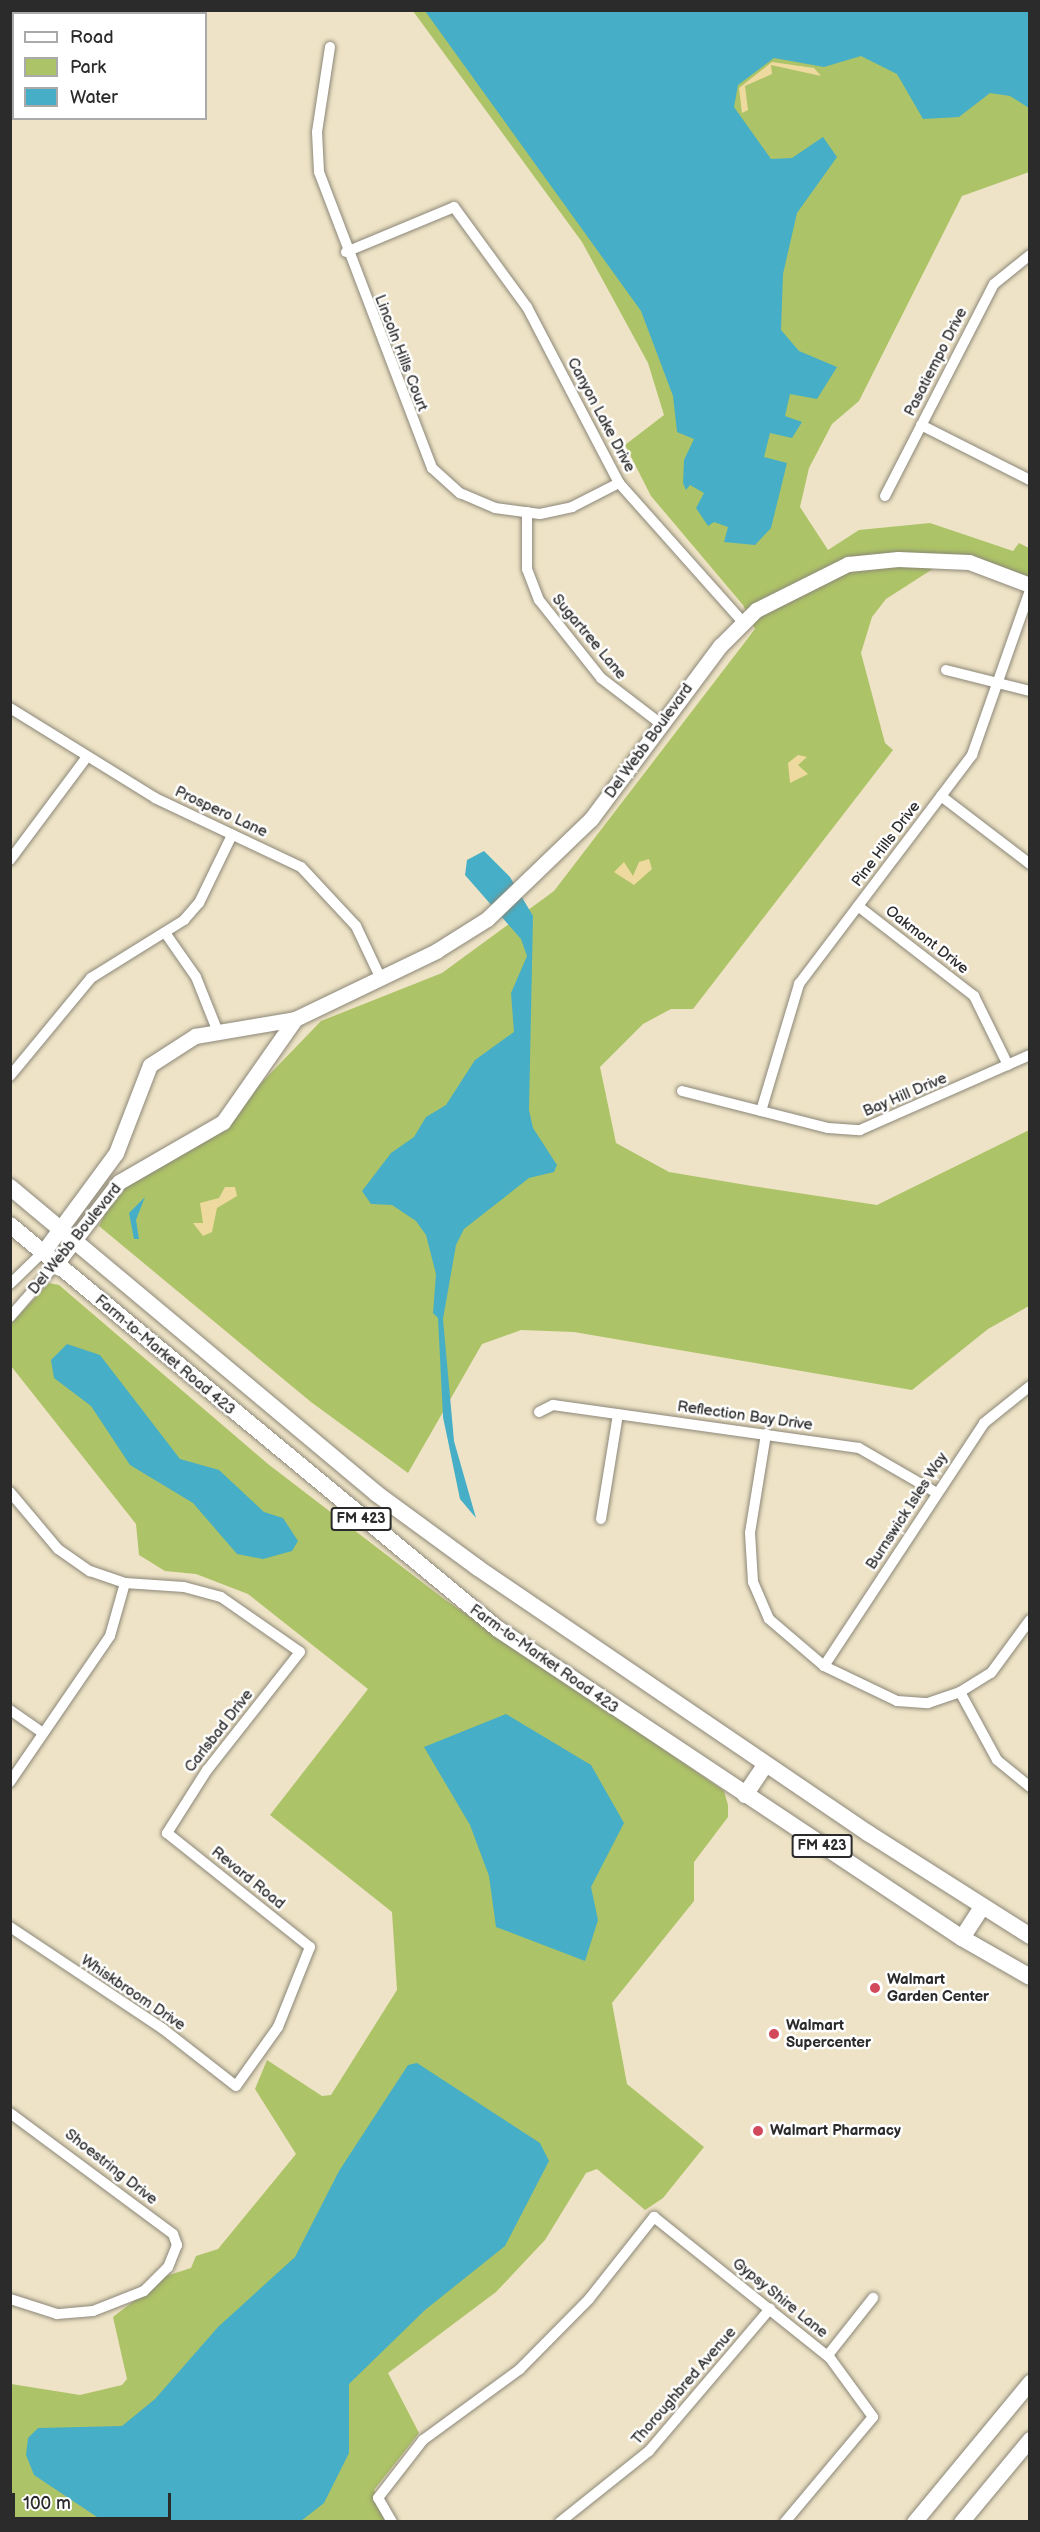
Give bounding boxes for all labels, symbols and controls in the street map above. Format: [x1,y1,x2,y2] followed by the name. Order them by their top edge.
[12,12,207,120] legend
[70,27,114,48] text: Road
[70,57,106,78] text: Park
[70,87,118,108] text: Water
[371,292,431,414] street label: Lincoln Hills Court
[901,305,971,419] street label: Pasatiempo Drive
[563,355,639,475] street label: Canyon Lake Drive
[548,591,630,683] street label: Sugartree Lane
[601,680,697,802] street label: Del Webb Boulevard
[172,783,270,841] street label: Prospero Lane
[848,798,924,890] street label: Pine Hills Drive
[882,902,972,978] street label: Oakmont Drive
[860,1069,950,1121] street label: Bay Hill Drive
[25,1180,125,1298] street label: Del Webb Boulevard
[91,1291,239,1419] street label: Farm-to-Market Road 423
[676,1398,814,1434] street label: Reflection Bay Drive
[862,1449,952,1573] street label: Burnswick Isles Way
[330,1508,392,1530] road number: FM 423
[466,1601,622,1717] street label: Farm-to-Market Road 423
[181,1686,257,1776] street label: Carlsbad Drive
[790,1835,854,1857] road number: FM 423
[208,1843,288,1913] street label: Revard Road
[77,1951,189,2035] street label: Whiskbroom Drive
[887,1970,989,2005] place label: Walmart Garden Center
[868,1981,882,1995] marker: Walmart Garden Center
[786,2016,871,2051] place label: Walmart Supercenter
[767,2027,781,2041] marker: Walmart Supercenter
[770,2122,901,2140] place label: Walmart Pharmacy
[751,2124,765,2138] marker: Walmart Pharmacy
[61,2125,161,2209] street label: Shoestring Drive
[728,2254,832,2342] street label: Gypsy Shire Lane
[628,2324,740,2448] street label: Thoroughbred Avenue
[15,2481,174,2519] scale bar
[23,2493,71,2514] text: 100 m

